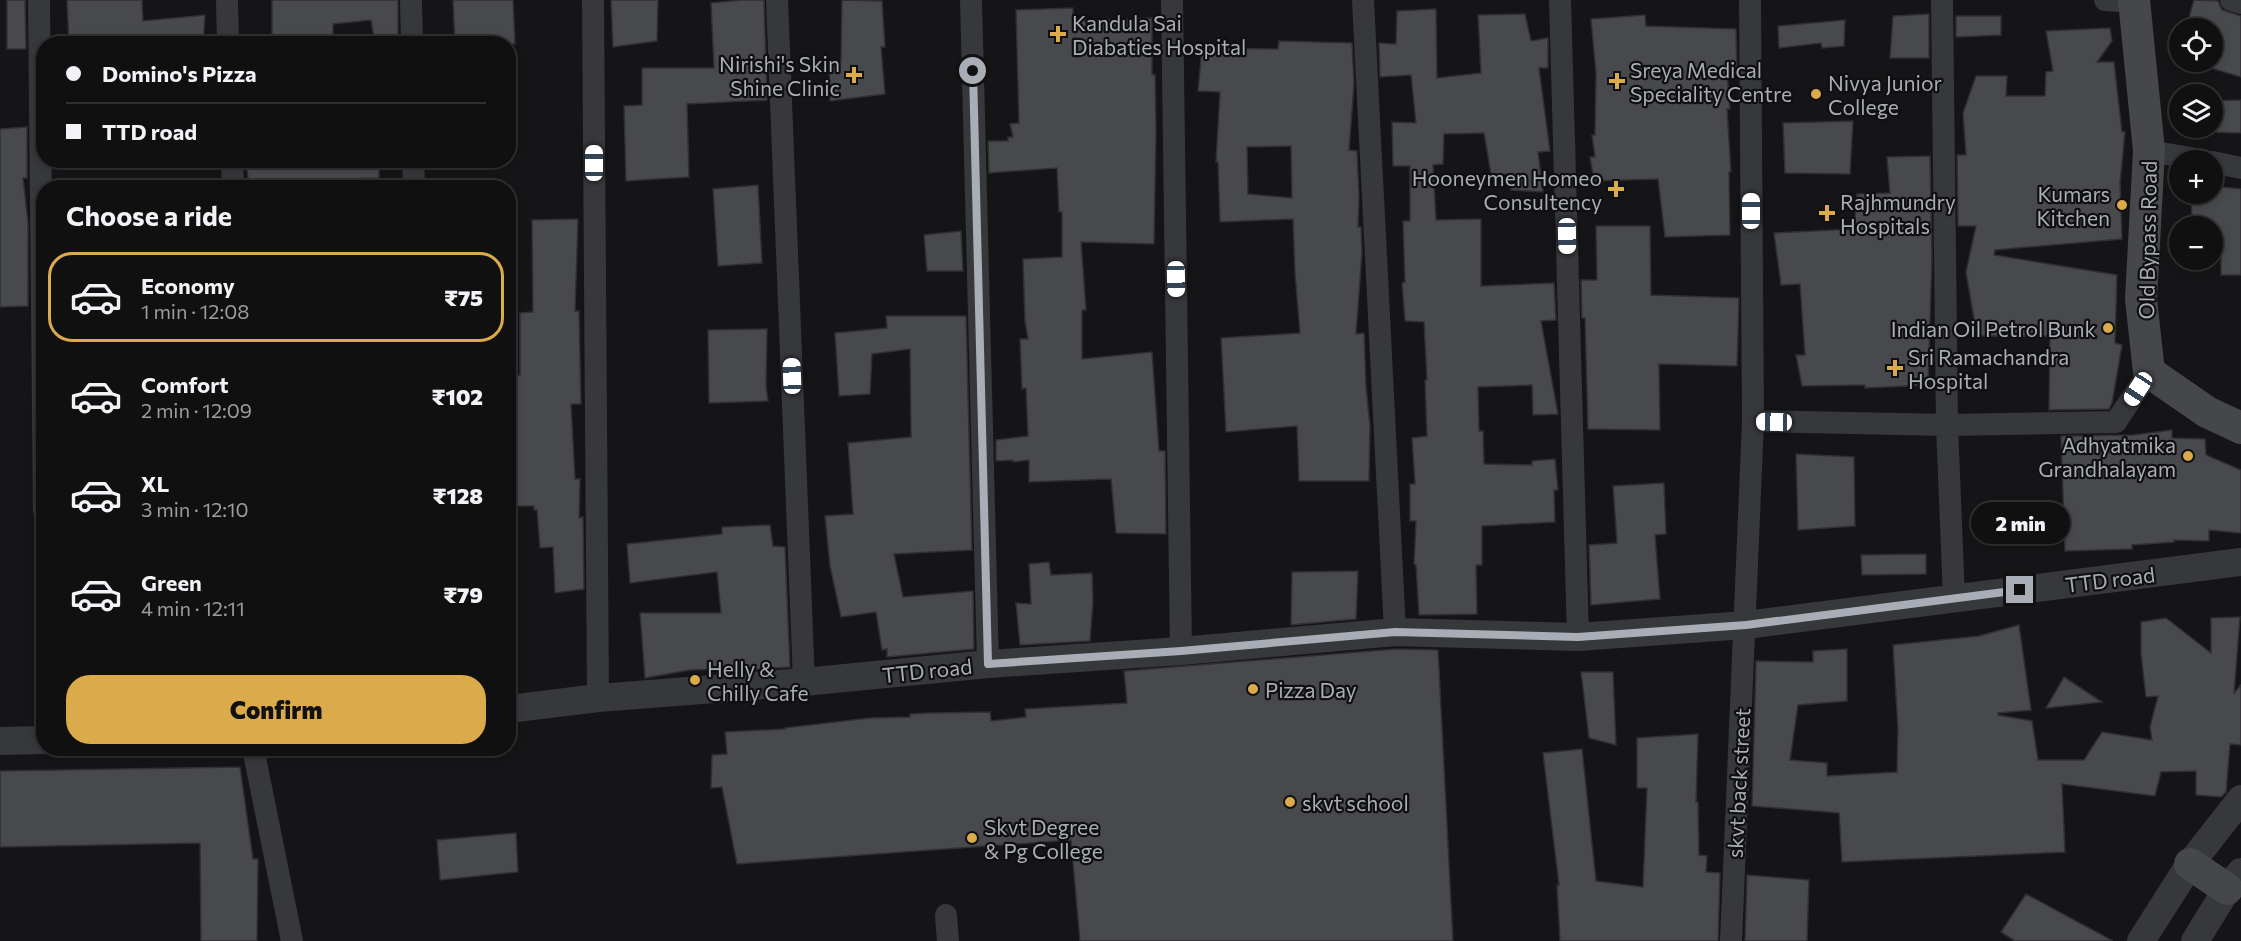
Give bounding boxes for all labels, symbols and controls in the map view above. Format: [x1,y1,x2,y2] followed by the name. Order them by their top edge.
[1072,10,1246,59] place label: Kandula Sai Diabaties Hospital
[2169,18,2223,270] map controls
[2169,18,2223,72] button: locate
[1049,25,1067,43] marker: Kandula Sai Diabaties Hospital
[719,51,840,100] place label: Nirishi's Skin Shine Clinic
[959,57,986,84] route start
[1630,57,1792,106] place label: Sreya Medical Speciality Centre
[102,60,257,87] text: Domino's Pizza
[845,66,863,84] marker: Nirishi's Skin Shine Clinic
[1828,70,1942,119] place label: Nivya Junior College
[1608,72,1626,90] marker: Sreya Medical Speciality Centre
[2169,84,2223,138] button: layers
[1809,87,1823,101] marker: Nivya Junior College
[102,118,197,145] text: TTD road
[585,145,603,181] car
[2169,150,2223,204] button: +
[2133,161,2161,319] street label: Old Bypass Road
[1412,165,1602,214] place label: Hooneymen Homeo Consultency
[1607,180,1625,198] marker: Hooneymen Homeo Consultency
[2037,181,2110,230] place label: Kumars Kitchen
[1840,189,1956,238] place label: Rajhmundry Hospitals
[1742,193,1760,229] car
[2115,198,2129,212] marker: Kumars Kitchen
[66,199,232,232] text: Choose a ride
[1818,204,1836,222] marker: Rajhmundry Hospitals
[2169,216,2223,270] button: −
[1558,218,1576,254] car
[1167,261,1185,297] car
[69,270,123,324] icon: car
[141,272,235,299] text: Economy
[444,284,483,311] text: ₹75
[141,299,249,323] text: 1 min · 12:08
[1891,316,2096,341] place label: Indian Oil Petrol Bunk
[2101,321,2115,335] marker: Indian Oil Petrol Bunk
[1908,344,2069,393] place label: Sri Ramachandra Hospital
[782,358,802,394] car
[1886,359,1904,377] marker: Sri Ramachandra Hospital
[69,369,123,423] icon: car
[2121,369,2155,409] car
[141,371,229,398] text: Comfort
[432,383,483,410] text: ₹102
[141,398,252,422] text: 2 min · 12:09
[1756,413,1792,431] car
[2038,432,2176,481] place label: Adhyatmika Grandhalayam
[2181,449,2195,463] marker: Adhyatmika Grandhalayam
[69,468,123,522] icon: car
[141,470,169,497] text: XL
[433,482,483,509] text: ₹128
[141,497,249,521] text: 3 min · 12:10
[1970,503,2070,545] callout: 2 min
[1995,511,2046,535] text: 2 min
[2064,561,2156,597] street label: TTD road
[69,567,123,621] icon: car
[141,569,202,596] text: Green
[2006,576,2033,603] route end
[443,581,483,608] text: ₹79
[141,596,245,620] text: 4 min · 12:11
[881,653,973,687] street label: TTD road
[707,656,809,705] place label: Helly & Chilly Cafe
[688,673,702,687] marker: Helly & Chilly Cafe
[66,675,486,744] button: Confirm
[1265,677,1357,702] place label: Pizza Day
[1246,682,1260,696] marker: Pizza Day
[1722,707,1754,859] street label: skvt back street
[1302,790,1409,815] place label: skvt school
[1283,795,1297,809] marker: skvt school
[984,814,1103,863] place label: Skvt Degree & Pg College
[965,831,979,845] marker: Skvt Degree & Pg College

